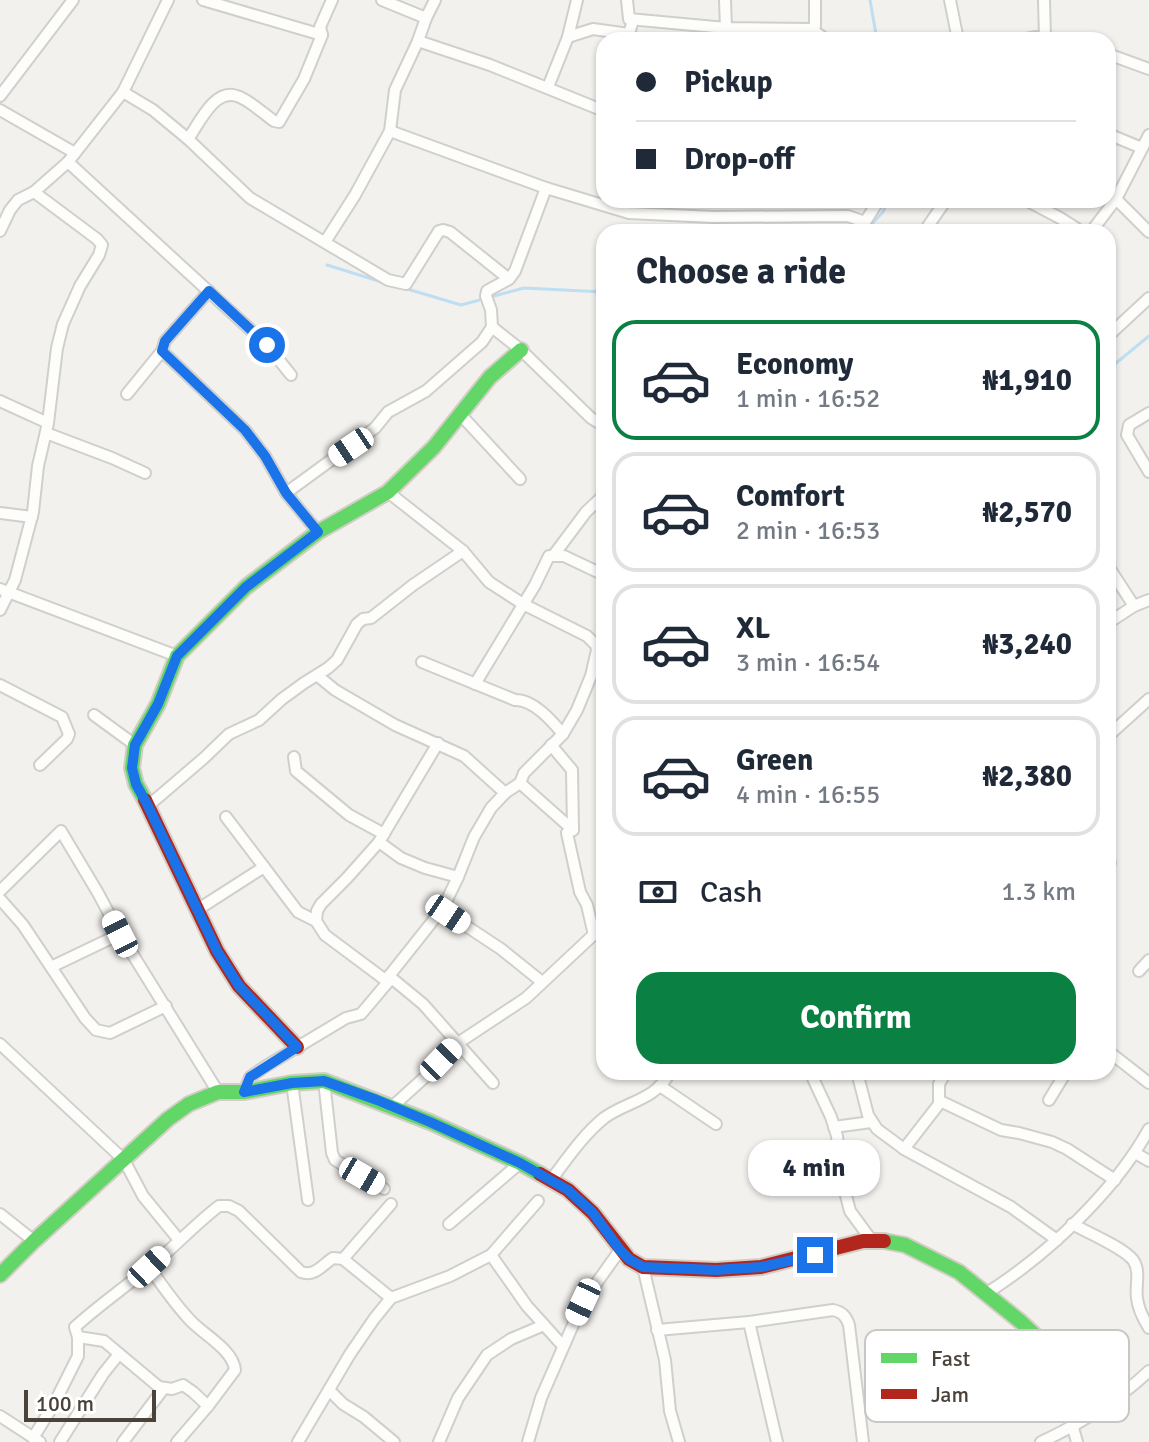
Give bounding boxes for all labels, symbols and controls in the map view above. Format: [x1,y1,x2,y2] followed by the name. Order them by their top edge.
[684,64,773,101] text: Pickup
[684,141,794,178] text: Drop-off
[636,249,846,294] text: Choose a ride
[249,327,285,363] route start
[640,344,712,416] icon: car
[736,346,853,383] text: Economy
[982,362,1072,399] text: ₦1,910
[736,383,880,415] text: 1 min · 16:52
[324,424,378,470] car
[640,476,712,548] icon: car
[736,478,845,515] text: Comfort
[982,494,1072,531] text: ₦2,570
[736,515,880,547] text: 2 min · 16:53
[640,608,712,680] icon: car
[736,610,770,647] text: XL
[982,626,1072,663] text: ₦3,240
[736,647,880,679] text: 3 min · 16:54
[640,740,712,812] icon: car
[736,742,813,779] text: Green
[982,758,1072,795] text: ₦2,380
[736,779,880,811] text: 4 min · 16:55
[636,870,680,914] icon: cash
[700,874,763,911] text: Cash
[1002,876,1076,908] text: 1.3 km
[421,891,475,937] car
[98,907,142,961] car
[636,972,1076,1064] button: Confirm
[416,1034,466,1086] car
[749,1139,881,1195] callout: 4 min
[783,1152,845,1184] text: 4 min
[335,1154,389,1198] car
[797,1237,833,1273] route end
[123,1242,175,1292] car
[562,1275,604,1329] car
[865,1330,1129,1422] legend
[931,1345,971,1372] text: Fast
[931,1381,969,1408] text: Jam
[24,1386,156,1422] scale bar
[36,1390,94,1417] text: 100 m

